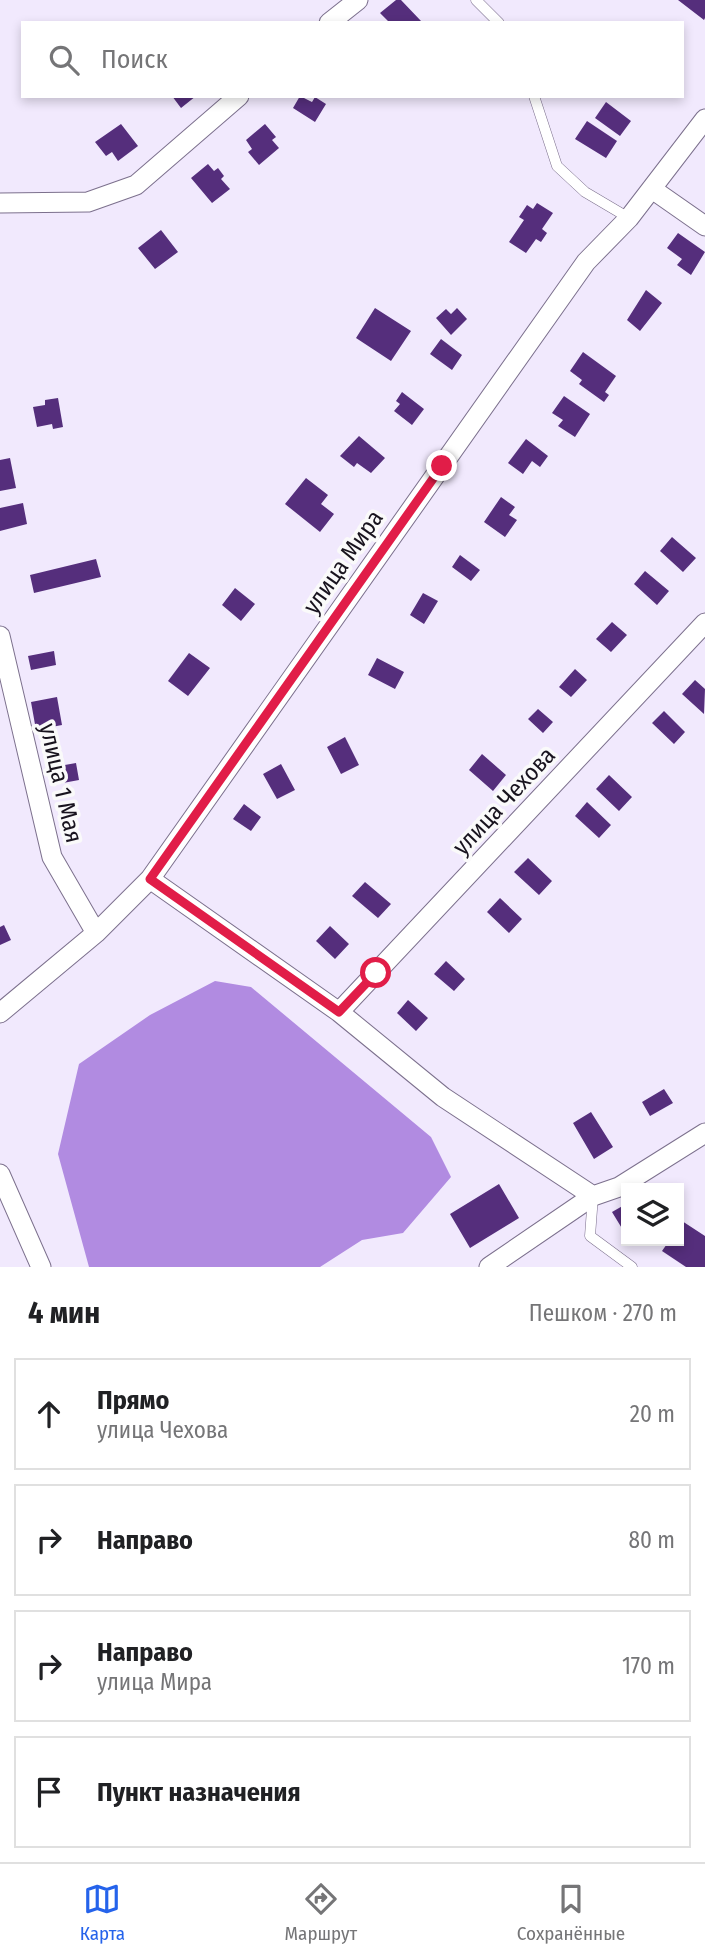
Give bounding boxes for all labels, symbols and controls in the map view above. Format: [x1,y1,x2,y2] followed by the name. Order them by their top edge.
[21,21,684,98] search box
[45,41,83,79] icon: search
[101,44,168,75] text: Поиск
[426,450,457,481] route end
[297,505,389,619] street label: улица Мира
[34,721,88,845] street label: улица 1 Мая
[447,741,561,861] street label: улица Чехова
[360,957,391,988] route start
[621,1183,684,1246] map controls
[621,1183,684,1246] button: layers
[28,1295,100,1331] text: 4 мин
[529,1299,677,1327] text: Пешком · 270 m
[97,1385,169,1416] text: Прямо
[30,1395,68,1433] icon: ahead
[630,1400,675,1428] text: 20 m
[97,1416,228,1444] text: улица Чехова
[30,1521,68,1559] icon: right
[97,1525,193,1556] text: Направо
[628,1526,675,1554] text: 80 m
[97,1637,193,1668] text: Направо
[30,1647,68,1685] icon: right
[622,1652,675,1680] text: 170 m
[97,1668,212,1696] text: улица Мира
[30,1773,68,1811] icon: arrive
[97,1777,301,1808] text: Пункт назначения
[80,1880,125,1945] tab: Карта
[285,1880,357,1945] tab: Маршрут
[517,1880,625,1945] tab: Сохранённые

